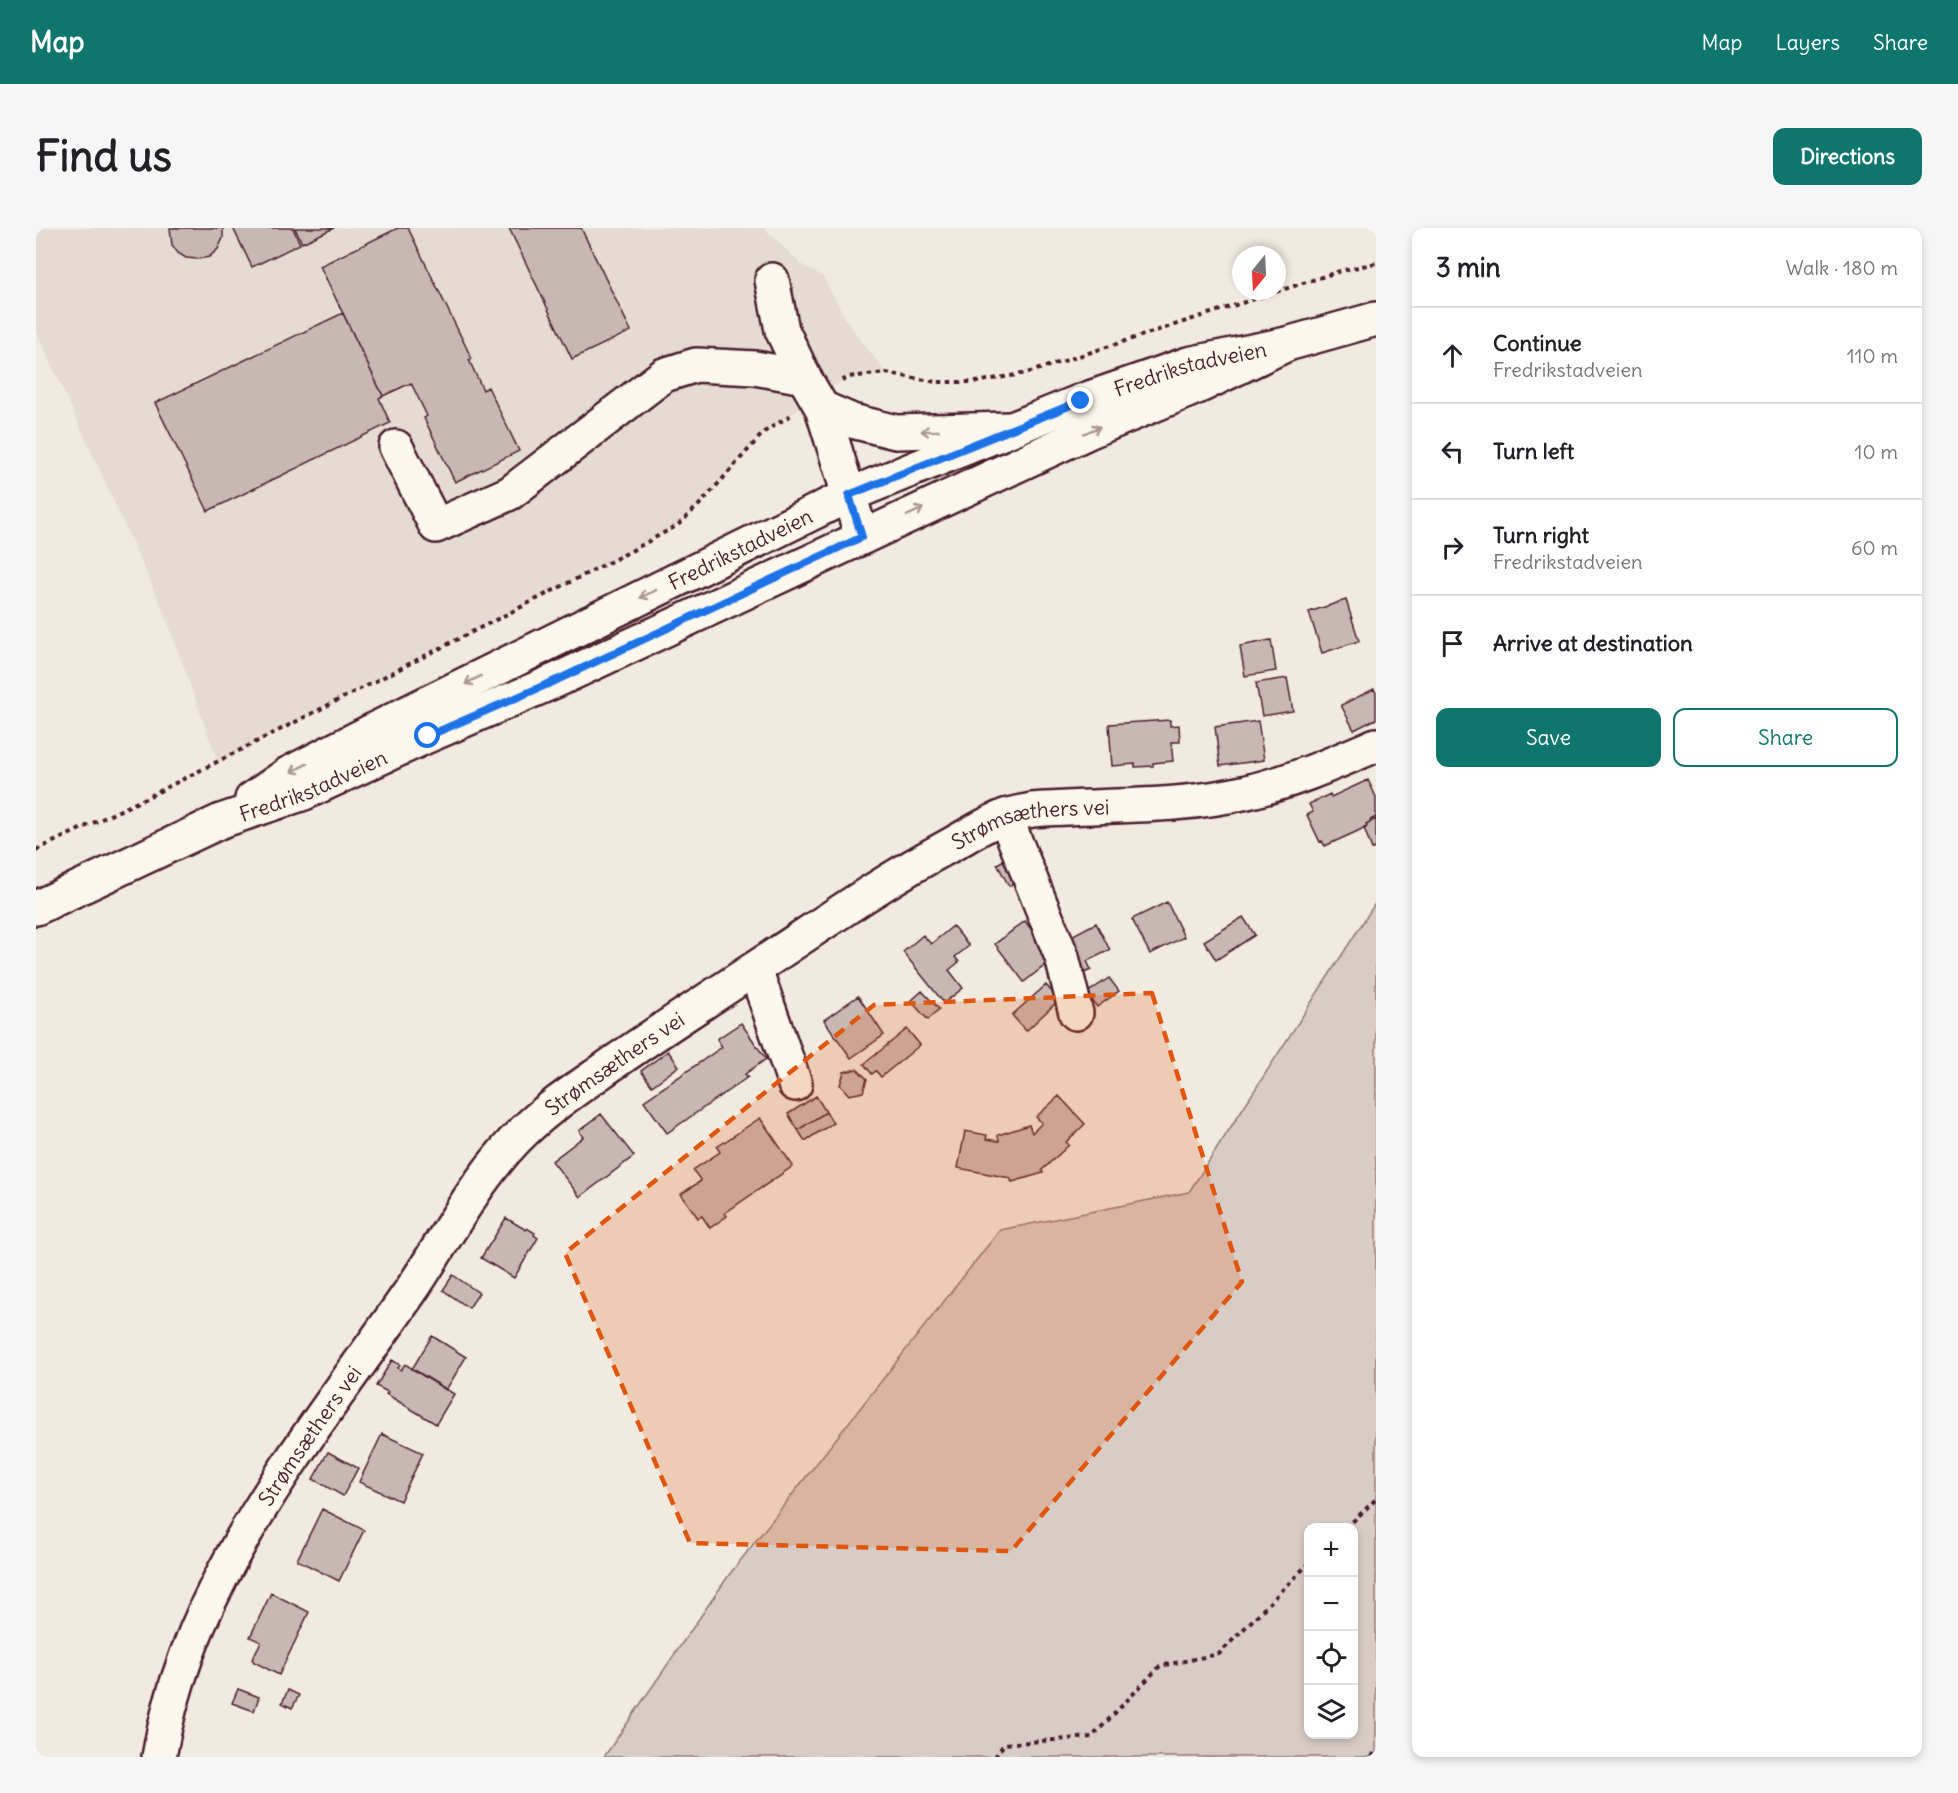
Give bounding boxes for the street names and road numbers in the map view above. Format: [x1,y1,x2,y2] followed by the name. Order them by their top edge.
[1110,335,1269,402] street label: Fredrikstadveien
[664,502,817,596] street label: Fredrikstadveien
[236,743,391,827] street label: Fredrikstadveien
[946,793,1110,855] street label: Strømsæthers vei
[539,1005,689,1121] street label: Strømsæthers vei
[252,1360,367,1511] street label: Strømsæthers vei

